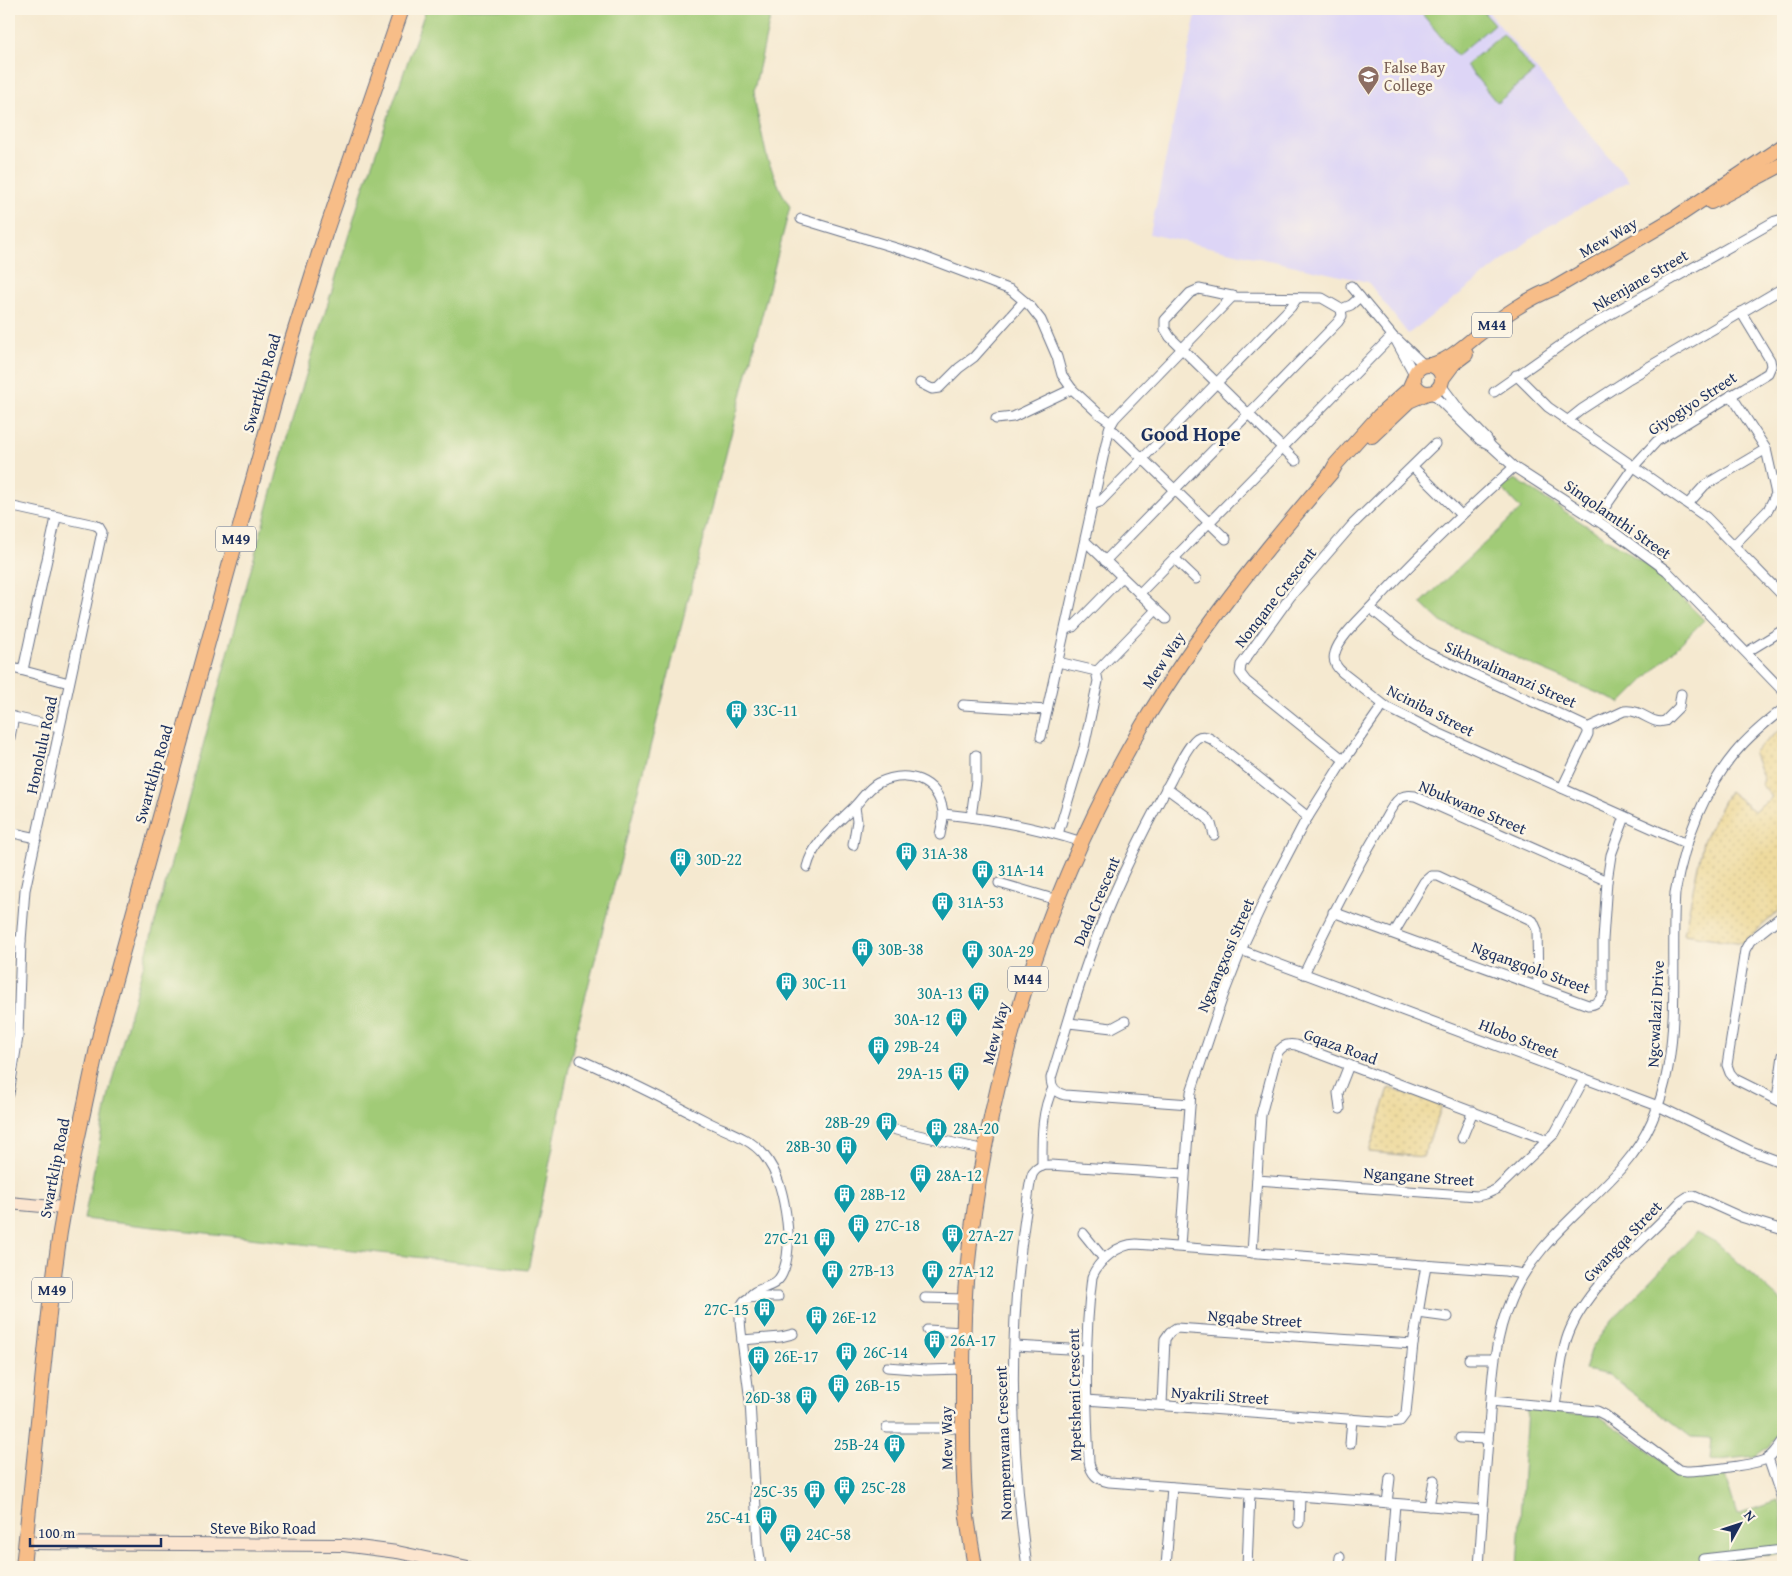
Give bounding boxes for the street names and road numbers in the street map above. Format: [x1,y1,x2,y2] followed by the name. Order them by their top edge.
[1574,211,1642,263] street label: Mew Way
[1588,243,1693,317] street label: Nkenjane Street
[1472,312,1512,338] road number: M44
[235,330,287,435] street label: Swartklip Road
[1643,365,1742,441] street label: Giyogiyo Street
[1559,473,1677,565] street label: Sinqolamthi Street
[216,526,256,552] road number: M49
[1228,541,1322,652] street label: Nonqane Crescent
[1136,627,1191,693] street label: Mew Way
[1441,634,1581,714] street label: Sikhwalimanzi Street
[1383,678,1479,742] street label: Nciniba Street
[19,694,63,796] street label: Honolulu Road
[127,721,179,826] street label: Swartklip Road
[1416,774,1531,841] street label: Nbukwane Street
[1066,852,1126,949] street label: Dada Crescent
[1190,894,1260,1016] street label: Ngxangxosi Street
[1468,934,1594,1000] street label: Ngqangqolo Street
[1640,960,1670,1068] street label: Ngcwalazi Drive
[1008,966,1048,992] road number: M44
[975,999,1015,1067] street label: Mew Way
[1476,1012,1563,1064] street label: Hlobo Street
[1301,1022,1382,1071] street label: Gqaza Road
[33,1115,76,1220] street label: Swartklip Road
[1363,1160,1476,1192] street label: Ngangane Street
[1577,1195,1667,1287] street label: Gwangqa Street
[32,1278,72,1302] road number: M49
[1207,1303,1303,1333] street label: Ngqabe Street
[1061,1328,1087,1462] street label: Mpetsheni Crescent
[988,1365,1018,1521] street label: Nompemvana Crescent
[1170,1380,1270,1410] street label: Nyakrili Street
[933,1406,959,1470] street label: Mew Way
[210,1516,317,1540] street label: Steve Biko Road

